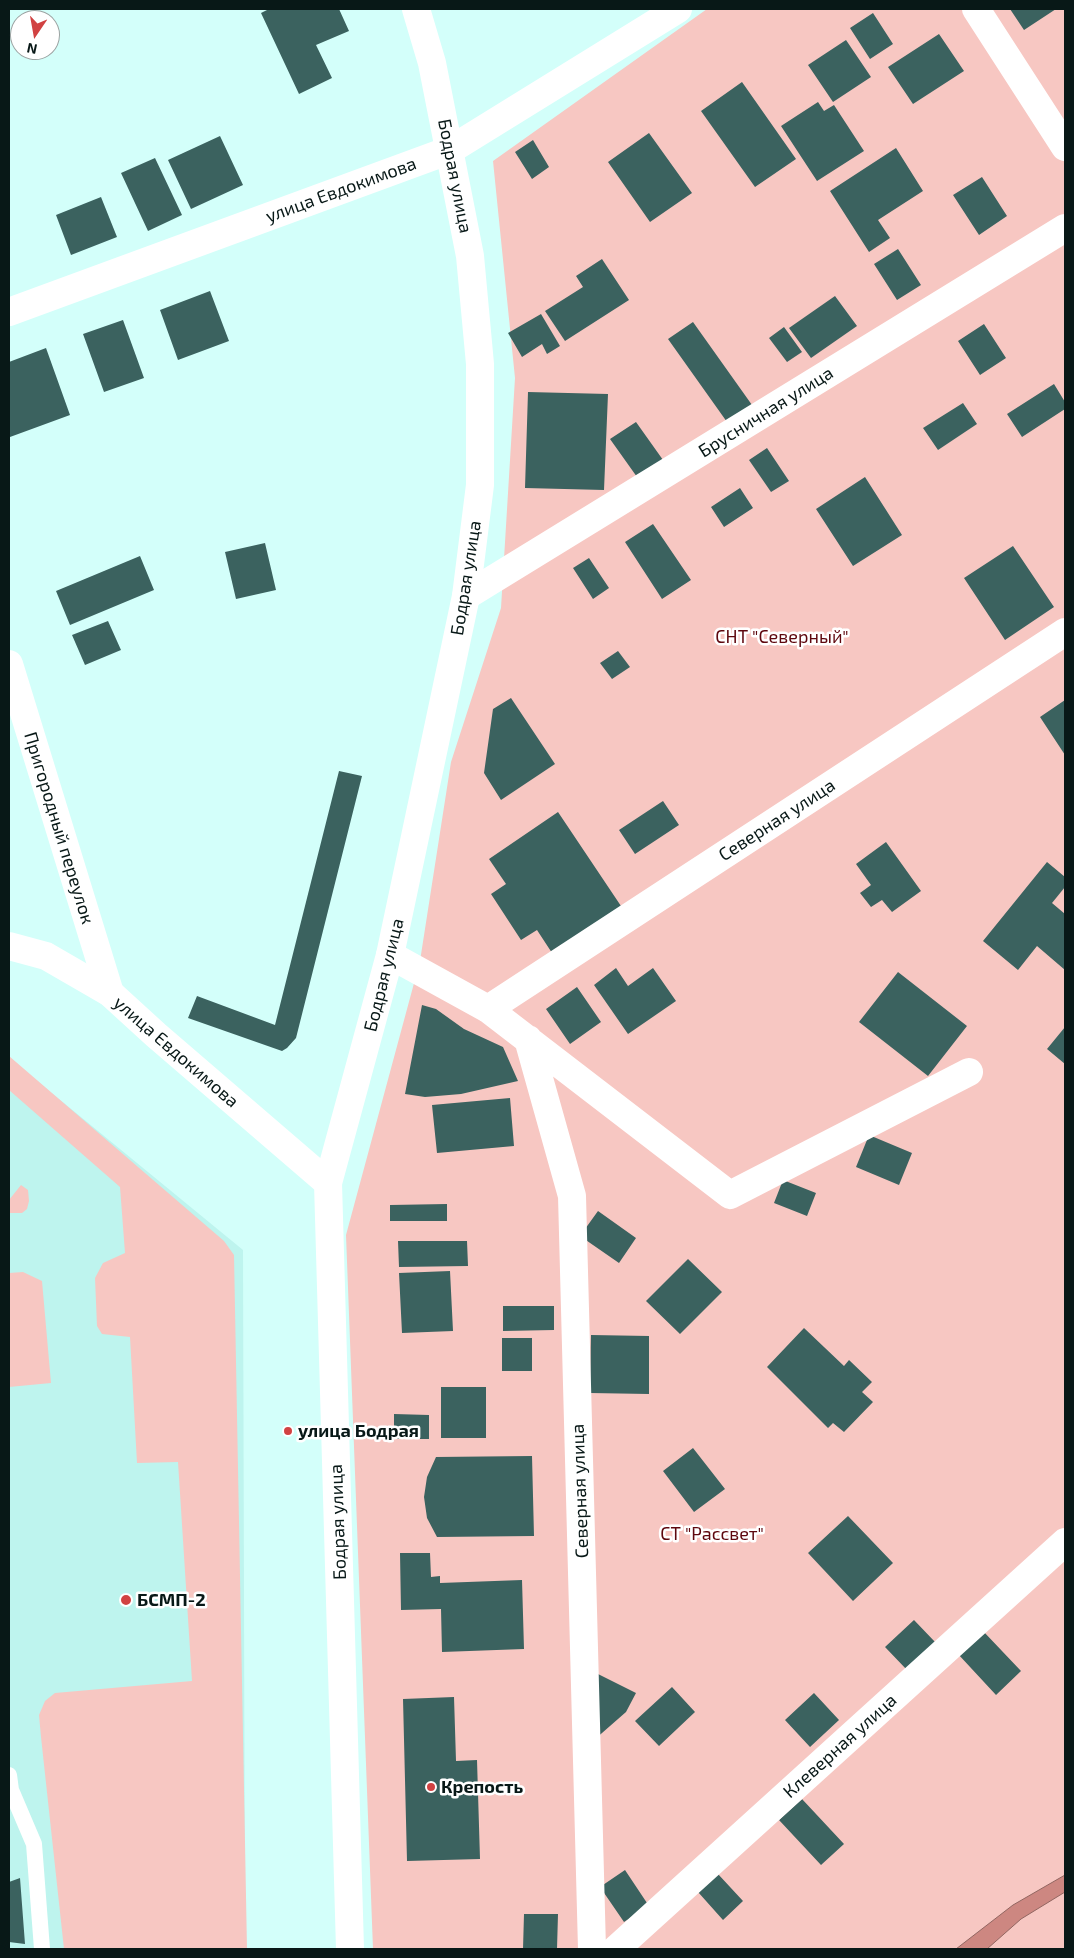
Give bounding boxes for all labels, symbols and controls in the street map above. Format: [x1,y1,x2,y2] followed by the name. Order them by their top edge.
[10,10,60,60] north arrow
[25,40,39,59] text: N
[433,117,477,235] street label: Бодрая улица
[263,153,419,227] street label: улица Евдокимова
[695,362,837,462] street label: Брусничная улица
[446,519,486,637] street label: Бодрая улица
[715,626,849,648] park label: СНТ "Северный"
[19,729,99,927] street label: Пригородный переулок
[715,774,839,866] street label: Северная улица
[360,916,408,1034] street label: Бодрая улица
[109,992,243,1112] street label: улица Евдокимова
[298,1420,419,1442] place label: улица Бодрая
[567,1423,593,1559] street label: Северная улица
[282,1425,294,1437] marker: улица Бодрая
[325,1464,351,1580] street label: Бодрая улица
[660,1523,764,1545] park label: СТ "Рассвет"
[137,1589,206,1611] place label: БСМП-2
[119,1593,133,1607] marker: БСМП-2
[779,1689,901,1803] street label: Клеверная улица
[441,1776,523,1798] place label: Крепость
[425,1781,437,1793] marker: Крепость

